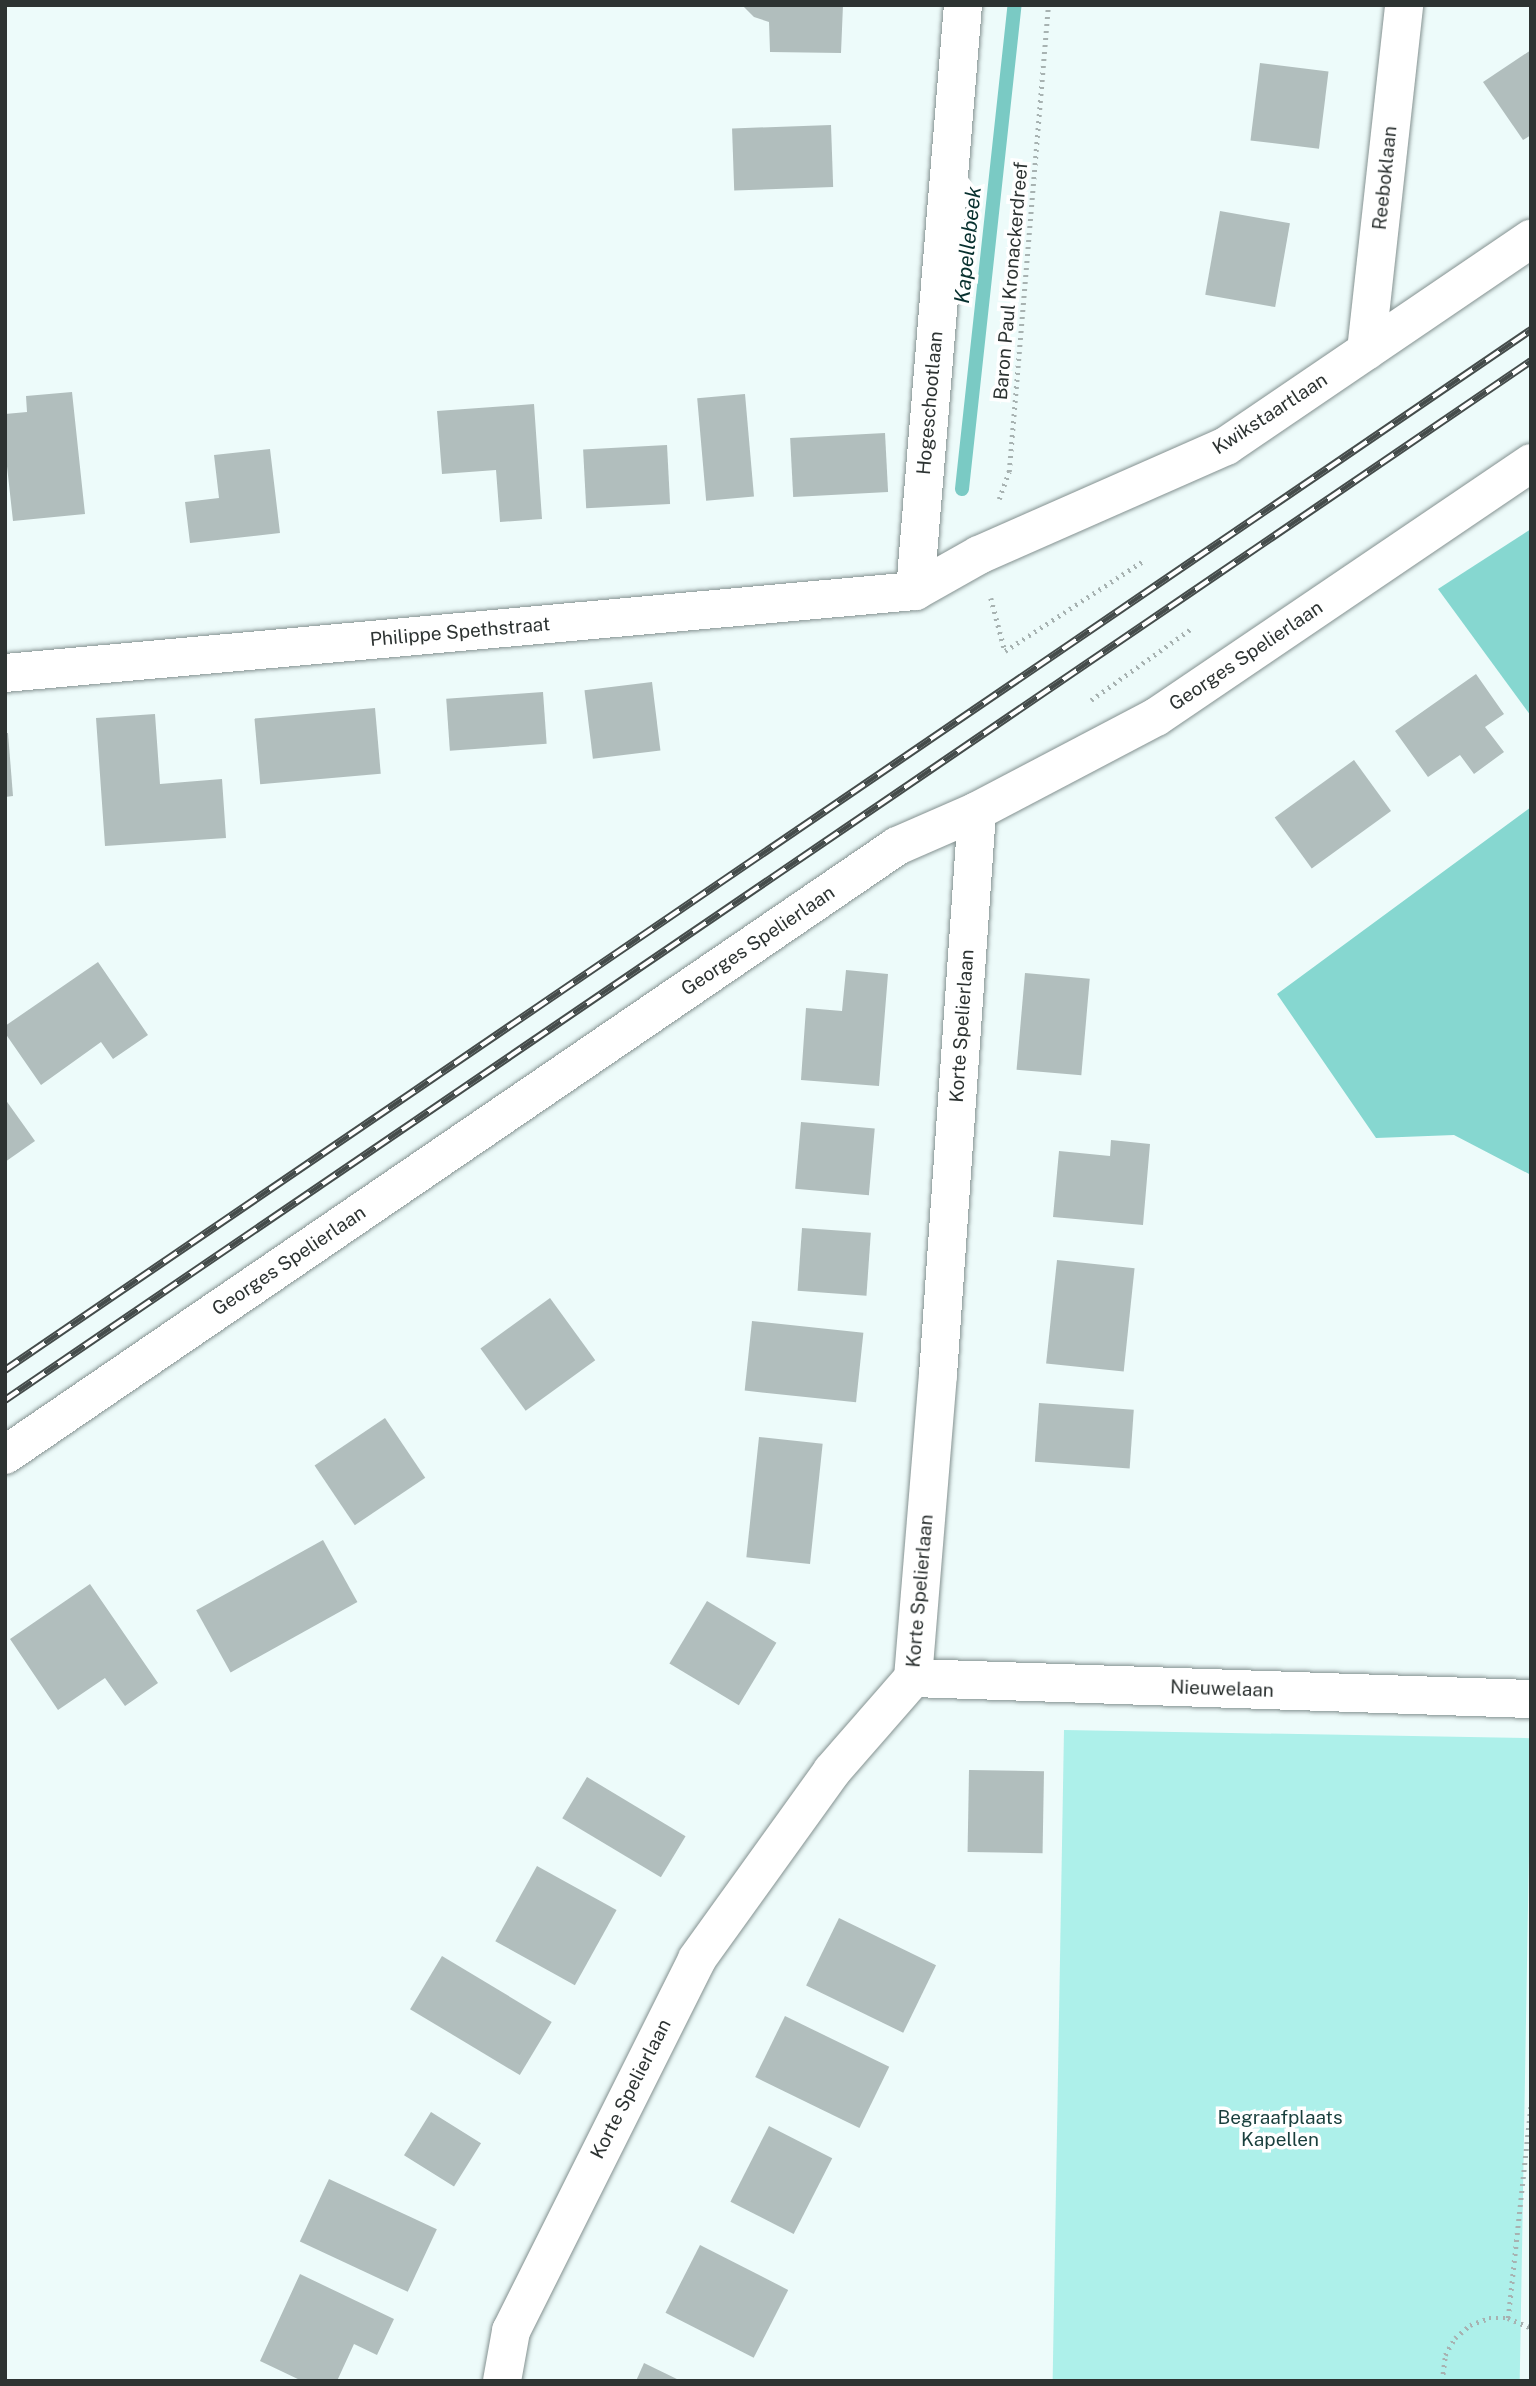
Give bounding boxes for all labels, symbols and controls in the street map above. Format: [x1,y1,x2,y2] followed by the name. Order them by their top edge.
[1368,125,1402,231] street label: Reeboklaan
[989,161,1033,401] street label: Baron Paul Kronackerdreef
[949,185,987,305] water label: Kapellebeek
[912,330,948,476] street label: Hogeschootlaan
[1208,368,1332,460] street label: Kwikstaartlaan
[1165,596,1327,716] street label: Georges Spelierlaan
[369,613,551,651] street label: Philippe Spethstraat
[677,881,839,1001] street label: Georges Spelierlaan
[945,948,979,1104] street label: Korte Spelierlaan
[208,1201,370,1321] street label: Georges Spelierlaan
[902,1513,938,1669] street label: Korte Spelierlaan
[1170,1676,1274,1702] street label: Nieuwelaan
[586,2015,676,2163] street label: Korte Spelierlaan
[1217,2107,1343,2151] park label: Begraafplaats Kapellen

